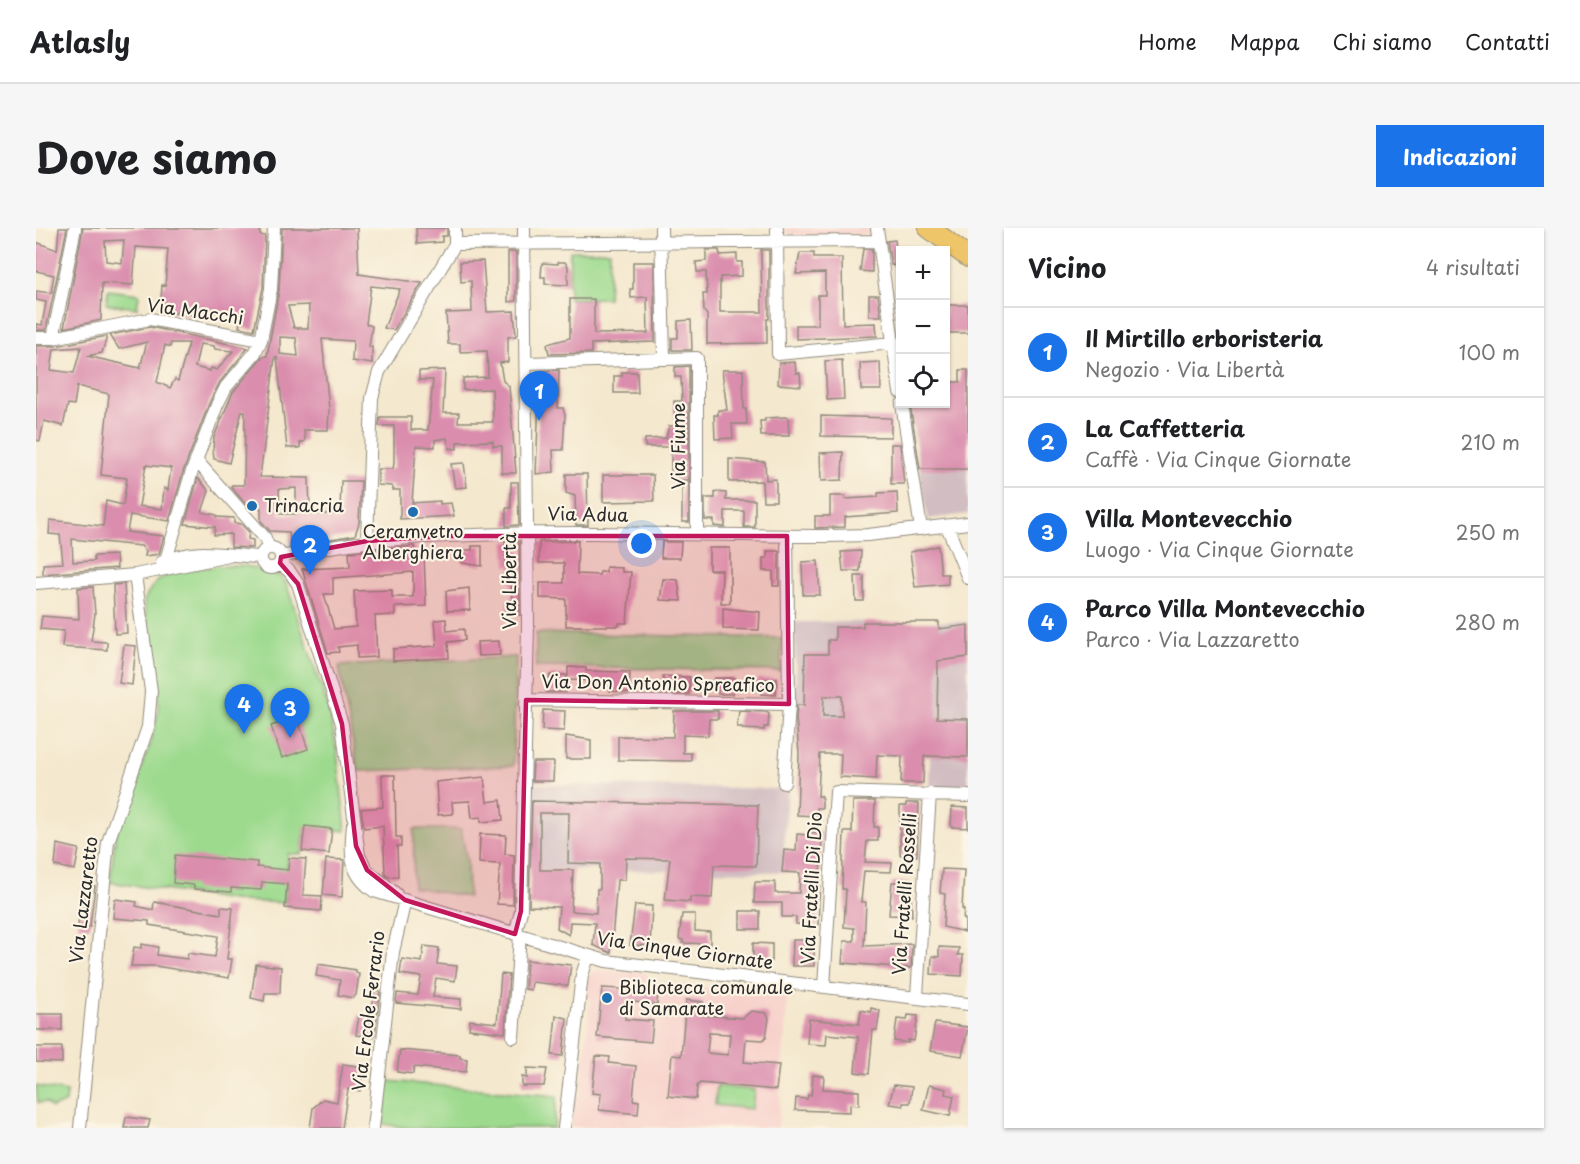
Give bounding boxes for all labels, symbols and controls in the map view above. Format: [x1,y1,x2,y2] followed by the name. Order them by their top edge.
[30,20,130,63] text: Atlasly
[1138,25,1197,57] text: Home
[1230,25,1300,57] text: Mappa
[1333,25,1432,57] text: Chi siamo
[1465,25,1550,57] text: Contatti
[36,125,277,188] text: Dove siamo
[1376,125,1544,187] button: Indicazioni
[896,246,950,408] map controls
[896,246,950,300] button: +
[1028,248,1106,287] text: Vicino
[1426,252,1520,282] text: 4 risultati
[145,290,245,331] street label: Via Macchi
[896,300,950,354] button: −
[1085,321,1323,354] text: Il Mirtillo erboristeria
[1043,337,1052,367] text: 1
[1459,337,1520,367] text: 100 m
[896,354,950,408] button: locate
[1085,354,1284,384] text: Negozio · Via Libertà
[520,372,558,421] pin: 1
[664,402,691,489] street label: Via Fiume
[1085,411,1245,444] text: La Caffetteria
[1040,427,1055,457] text: 2
[1461,427,1520,457] text: 210 m
[1085,444,1351,474] text: Caffè · Via Cinque Giornate
[264,491,345,518] place label: Trinacria
[245,499,259,513] marker: Trinacria
[547,499,629,528] street label: Via Adua
[1085,501,1292,534] text: Villa Montevecchio
[406,505,420,519] marker: Ceramvetro Alberghiera
[362,517,464,565] place label: Ceramvetro Alberghiera
[1041,517,1054,547] text: 3
[1456,517,1520,547] text: 250 m
[290,526,330,575] pin: 2
[627,529,656,558] your location
[495,532,522,630] street label: Via Libertà
[1085,534,1354,564] text: Luogo · Via Cinque Giornate
[1085,591,1365,624] text: Parco Villa Montevecchio
[1041,607,1054,637] text: 4
[1455,607,1520,637] text: 280 m
[1085,624,1300,654] text: Parco · Via Lazzaretto
[541,667,775,698] street label: Via Don Antonio Spreafico
[224,684,264,734] pin: 4
[270,688,310,738] pin: 3
[793,811,828,965] street label: Via Fratelli Di Dio
[884,812,923,976] street label: Via Fratelli Rosselli
[61,835,104,965] street label: Via Lazzaretto
[595,924,775,975] street label: Via Cinque Giornate
[344,929,391,1093] street label: Via Ercole Ferrario
[619,973,793,1021] place label: Biblioteca comunale di Samarate
[600,991,614,1005] marker: Biblioteca comunale di Samarate

